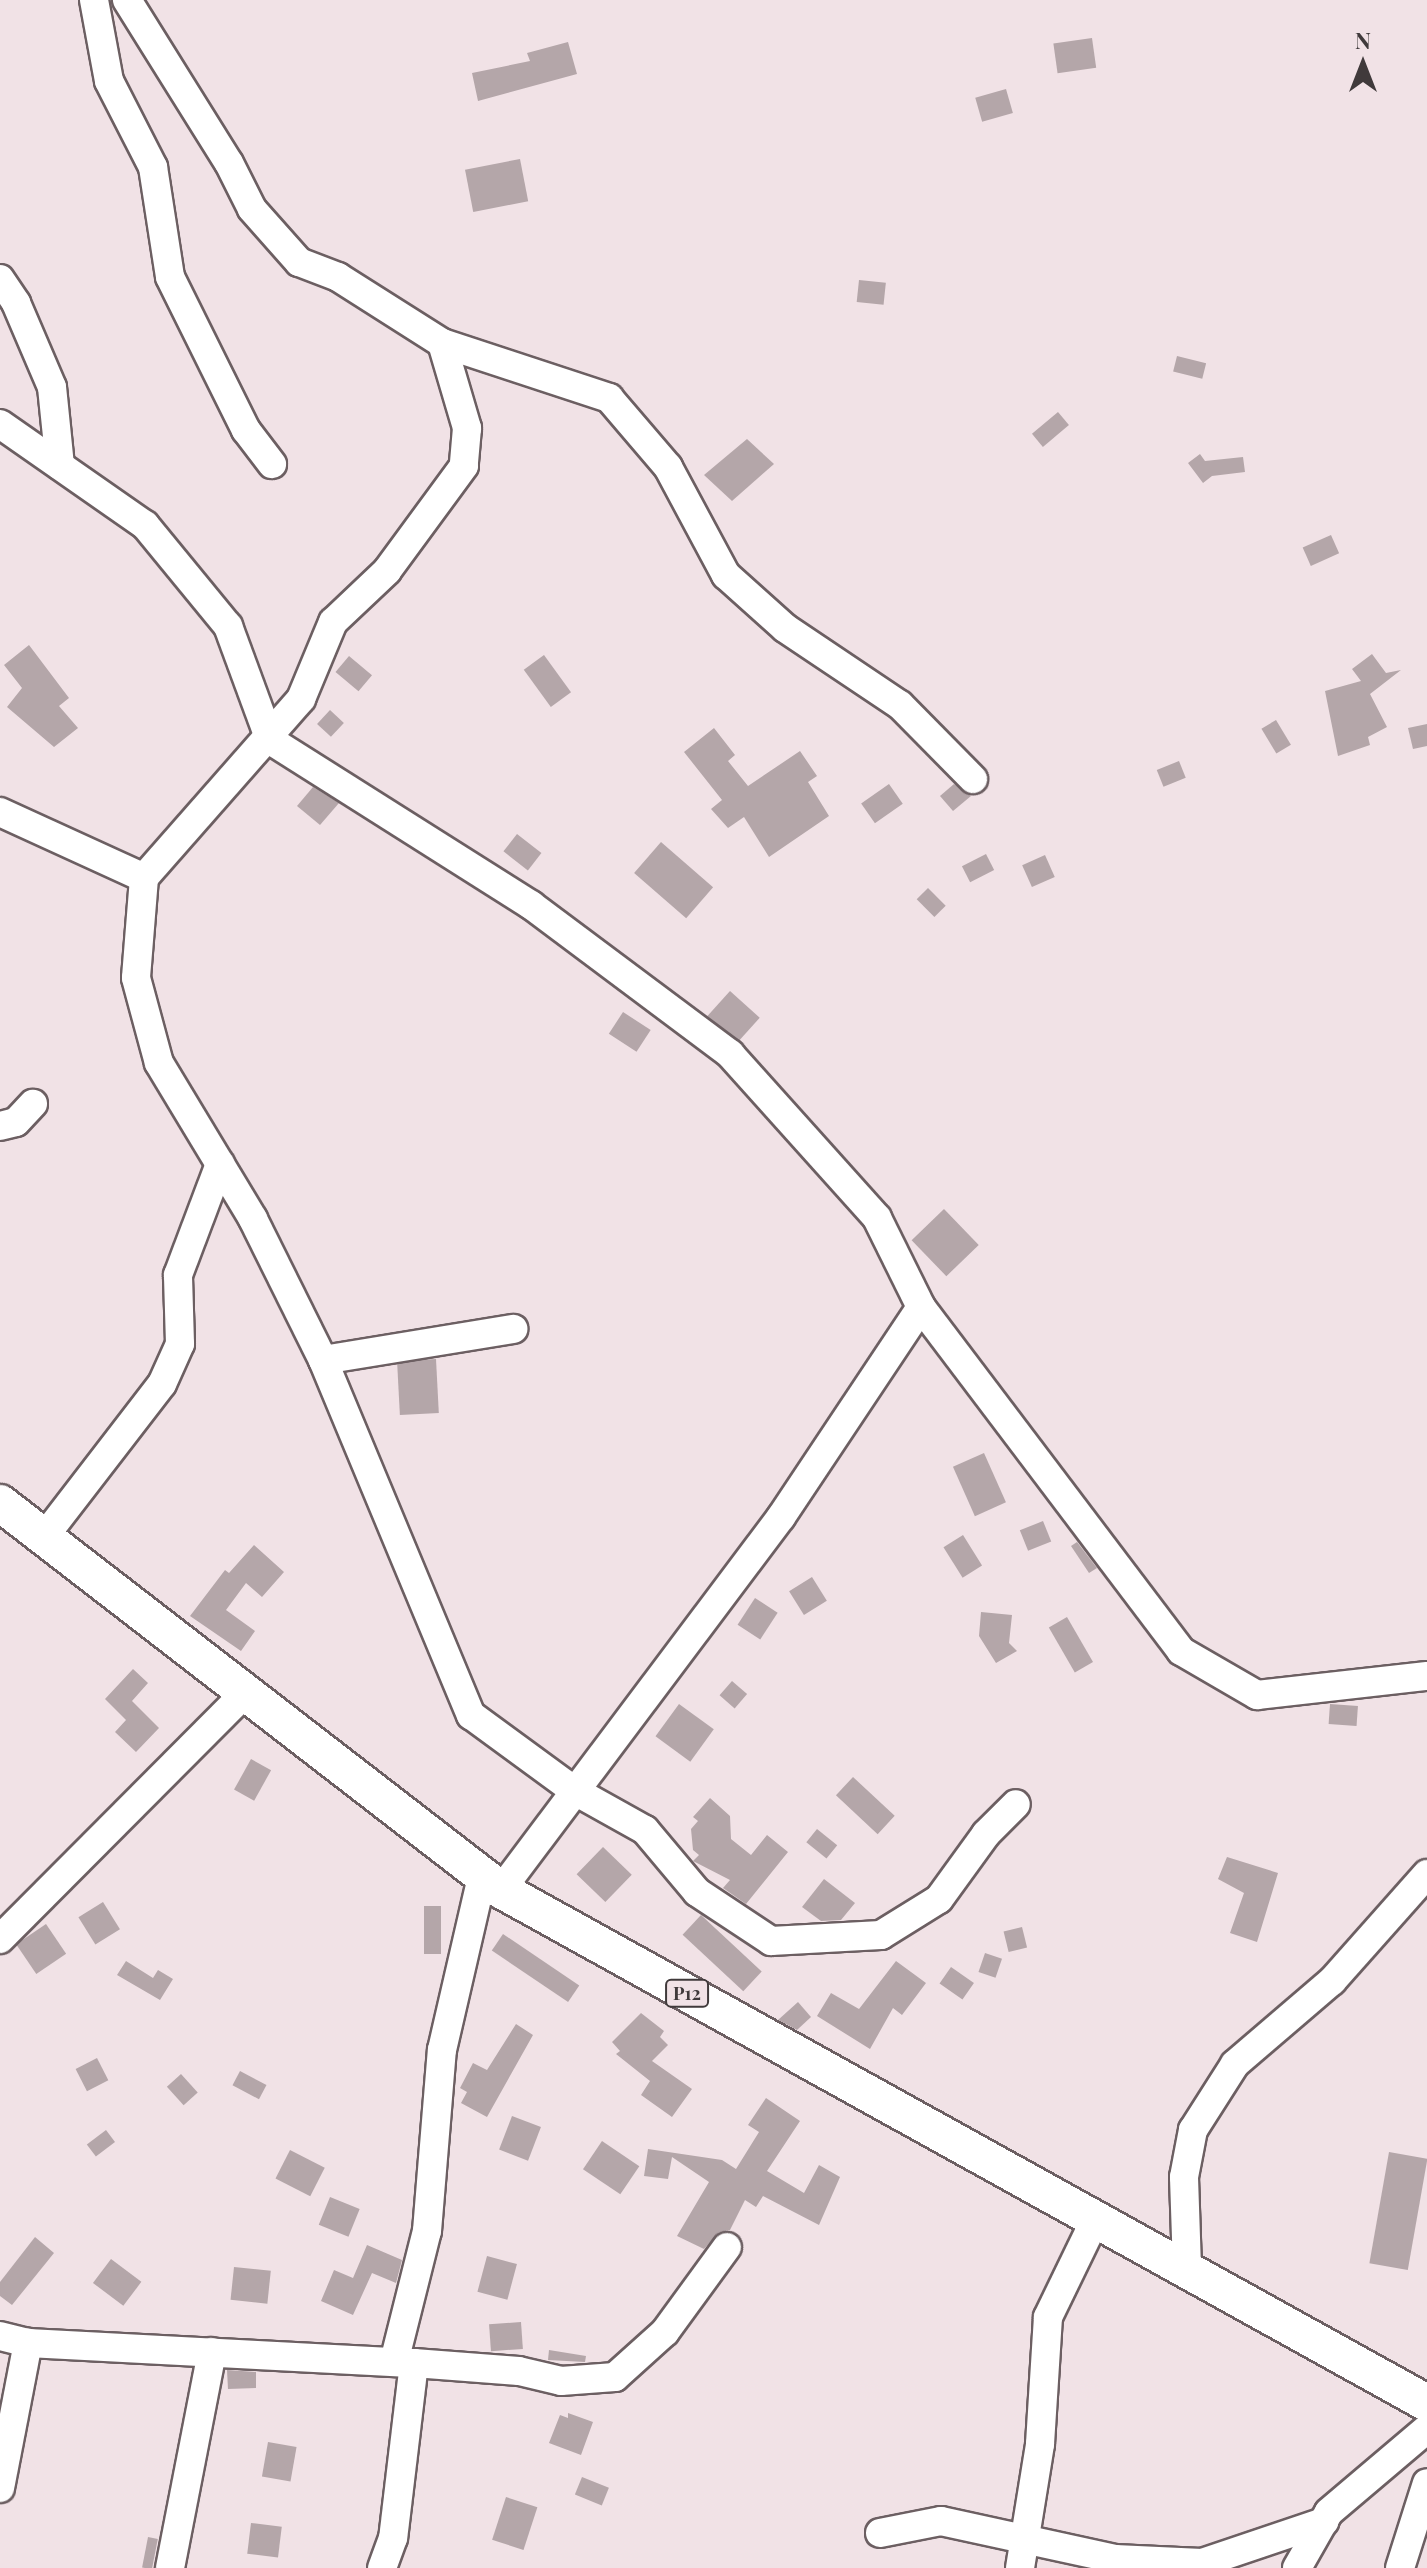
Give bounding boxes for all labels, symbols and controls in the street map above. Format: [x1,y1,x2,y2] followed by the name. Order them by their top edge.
[1323,24,1403,104] north arrow
[1355,25,1371,55] text: N
[665,1979,709,2007] road number: P12

